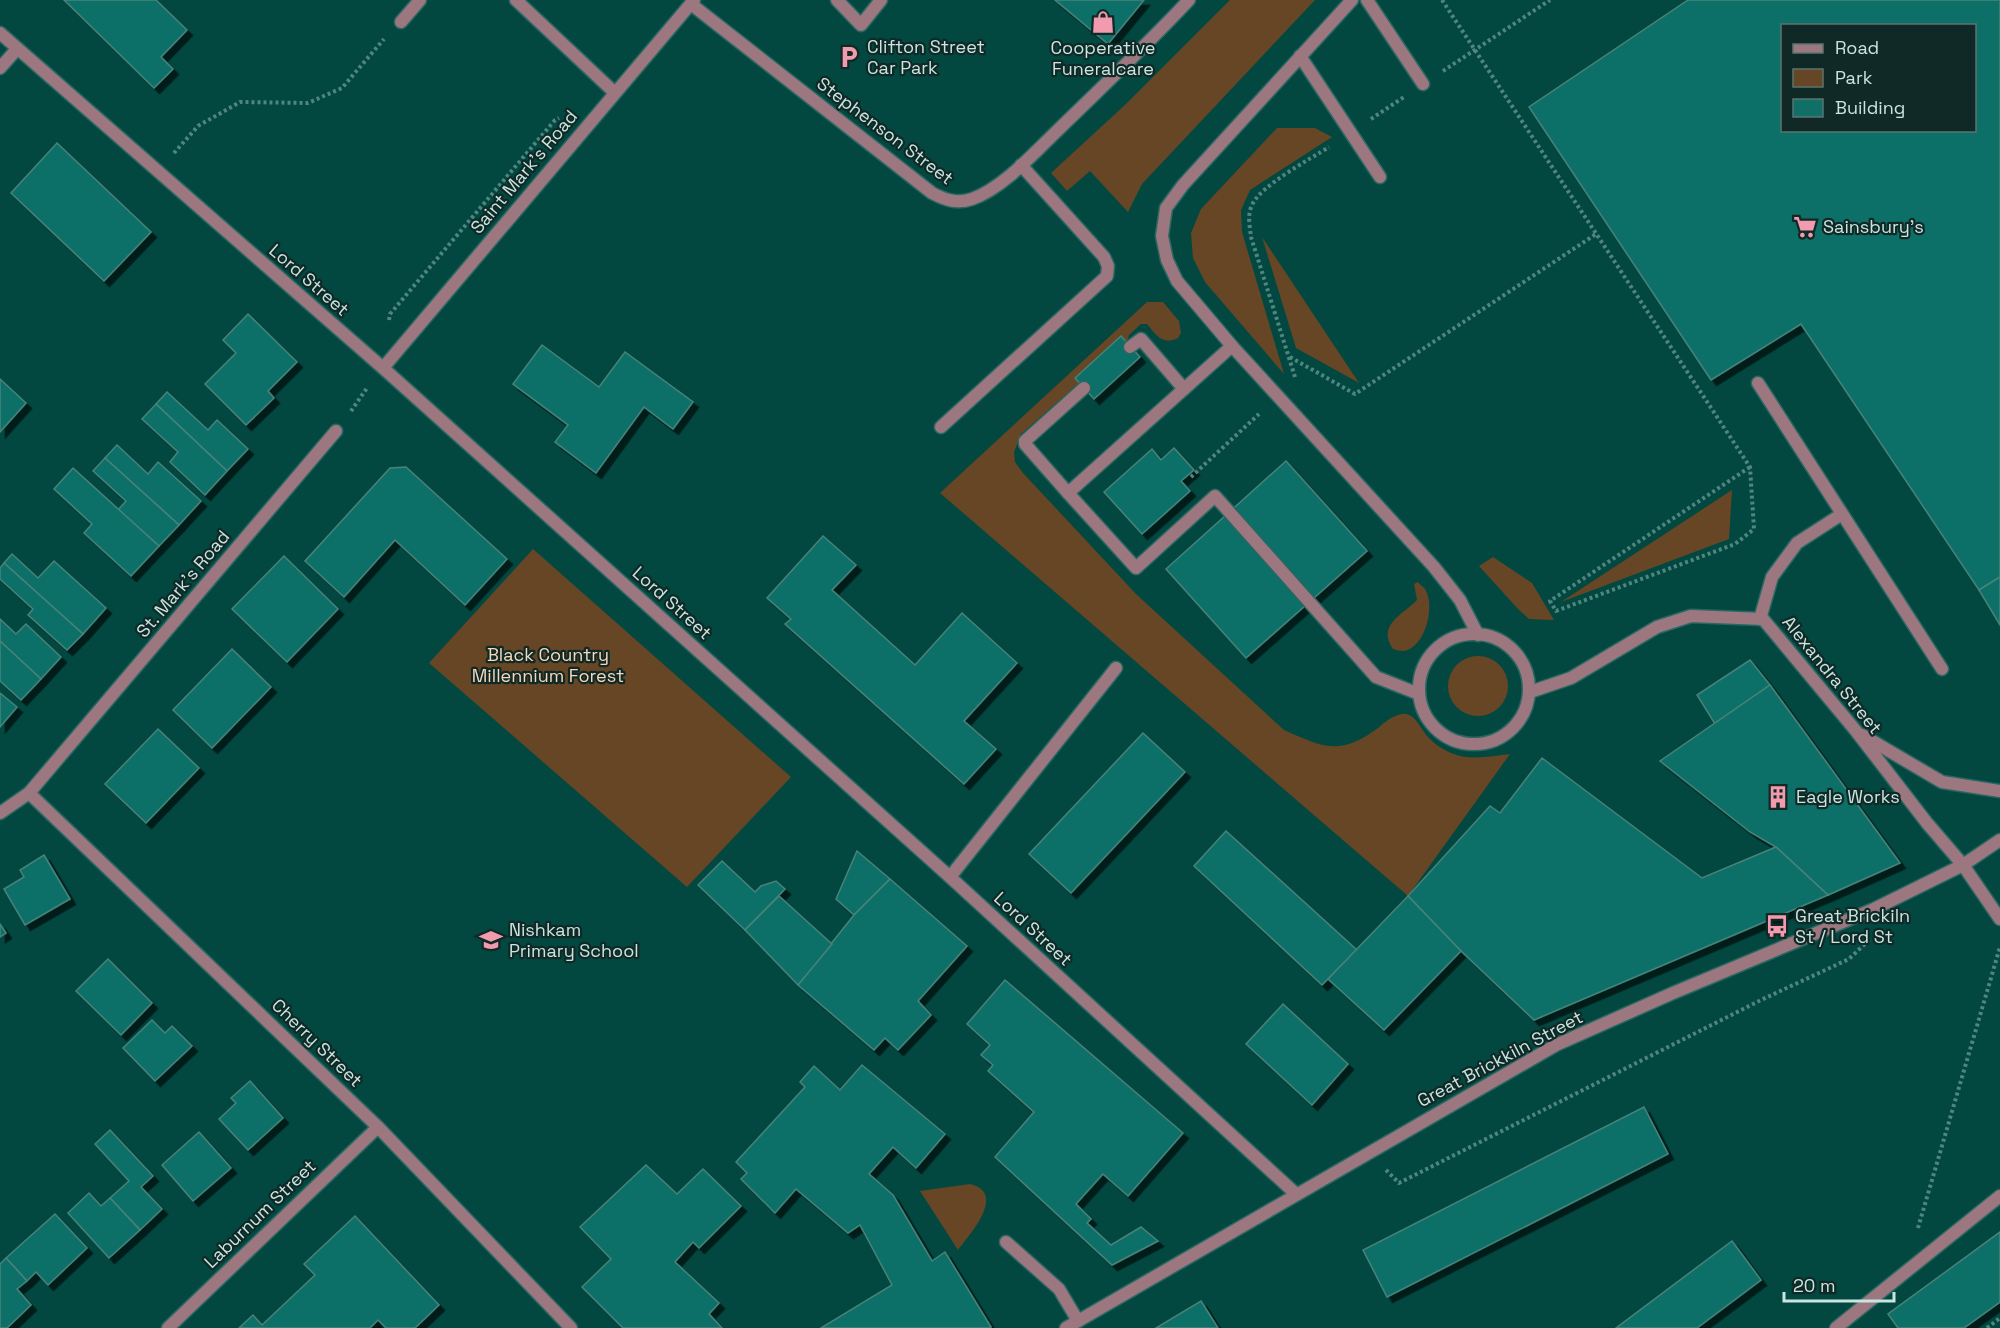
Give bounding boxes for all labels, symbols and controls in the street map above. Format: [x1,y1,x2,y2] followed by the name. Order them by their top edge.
[1090,9,1116,35] shop icon: Cooperative Funeralcare
[1781,24,1976,132] legend
[867,35,985,79] place label: Clifton Street Car Park
[1051,36,1156,80] place label: Cooperative Funeralcare
[1835,36,1879,59] text: Road
[836,44,862,70] parking icon: Clifton Street Car Park
[1835,66,1873,89] text: Park
[812,72,958,190] street label: Stephenson Street
[1835,96,1905,119] text: Building
[465,105,582,238] street label: Saint Mark's Road
[1792,214,1818,240] supermarket icon: Sainsbury's
[1823,215,1924,238] place label: Sainsbury's
[265,239,354,321] street label: Lord Street
[131,525,234,642] street label: St. Mark's Road
[628,561,717,644] street label: Lord Street
[1778,611,1887,739] street label: Alexandra Street
[472,643,624,687] park label: Black Country Millennium Forest
[1765,784,1791,810] building icon: Eagle Works
[1796,785,1900,808] place label: Eagle Works
[989,887,1077,971] street label: Lord Street
[1795,904,1910,948] place label: Great Brickiln St / Lord St
[1764,913,1790,939] bus stop icon: Great Brickiln St / Lord St
[509,918,639,962] place label: Nishkam Primary School
[478,927,504,953] school or university icon: Nishkam Primary School
[267,994,368,1092] street label: Cherry Street
[1413,1005,1587,1112] street label: Great Brickkiln Street
[199,1154,320,1273] street label: Laburnum Street
[1784,1265,1894,1303] scale bar
[1793,1274,1836,1297] text: 20 m

